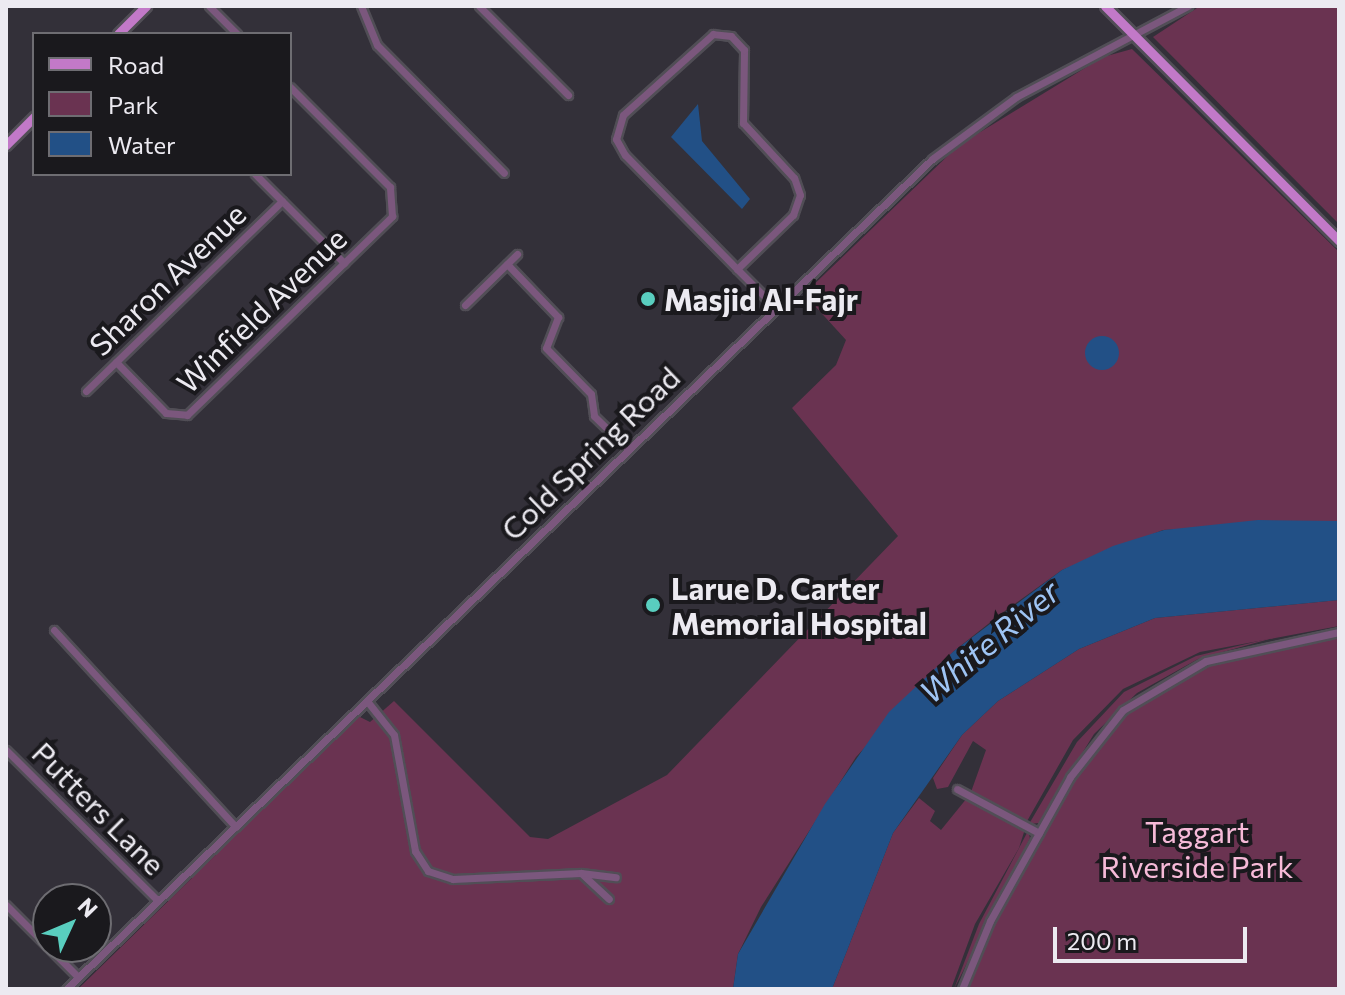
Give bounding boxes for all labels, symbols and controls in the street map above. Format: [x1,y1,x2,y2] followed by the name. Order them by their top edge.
[32,32,292,176] legend
[108,50,164,79] text: Road
[108,90,158,119] text: Park
[108,130,176,159] text: Water
[82,196,252,362] street label: Sharon Avenue
[169,220,353,400] street label: Winfield Avenue
[664,281,858,317] place label: Masjid Al-Fajr
[639,290,657,308] marker: Masjid Al-Fajr
[494,359,686,547] street label: Cold Spring Road
[671,570,927,640] place label: Larue D. Carter Memorial Hospital
[911,571,1067,711] water label: White River
[642,594,664,616] marker: Larue D. Carter Memorial Hospital
[25,734,173,882] street label: Putters Lane
[1101,813,1293,884] park label: Taggart Riverside Park
[32,883,112,963] north arrow
[73,892,104,923] text: N
[1057,911,1251,961] scale bar
[1067,926,1137,955] text: 200 m

